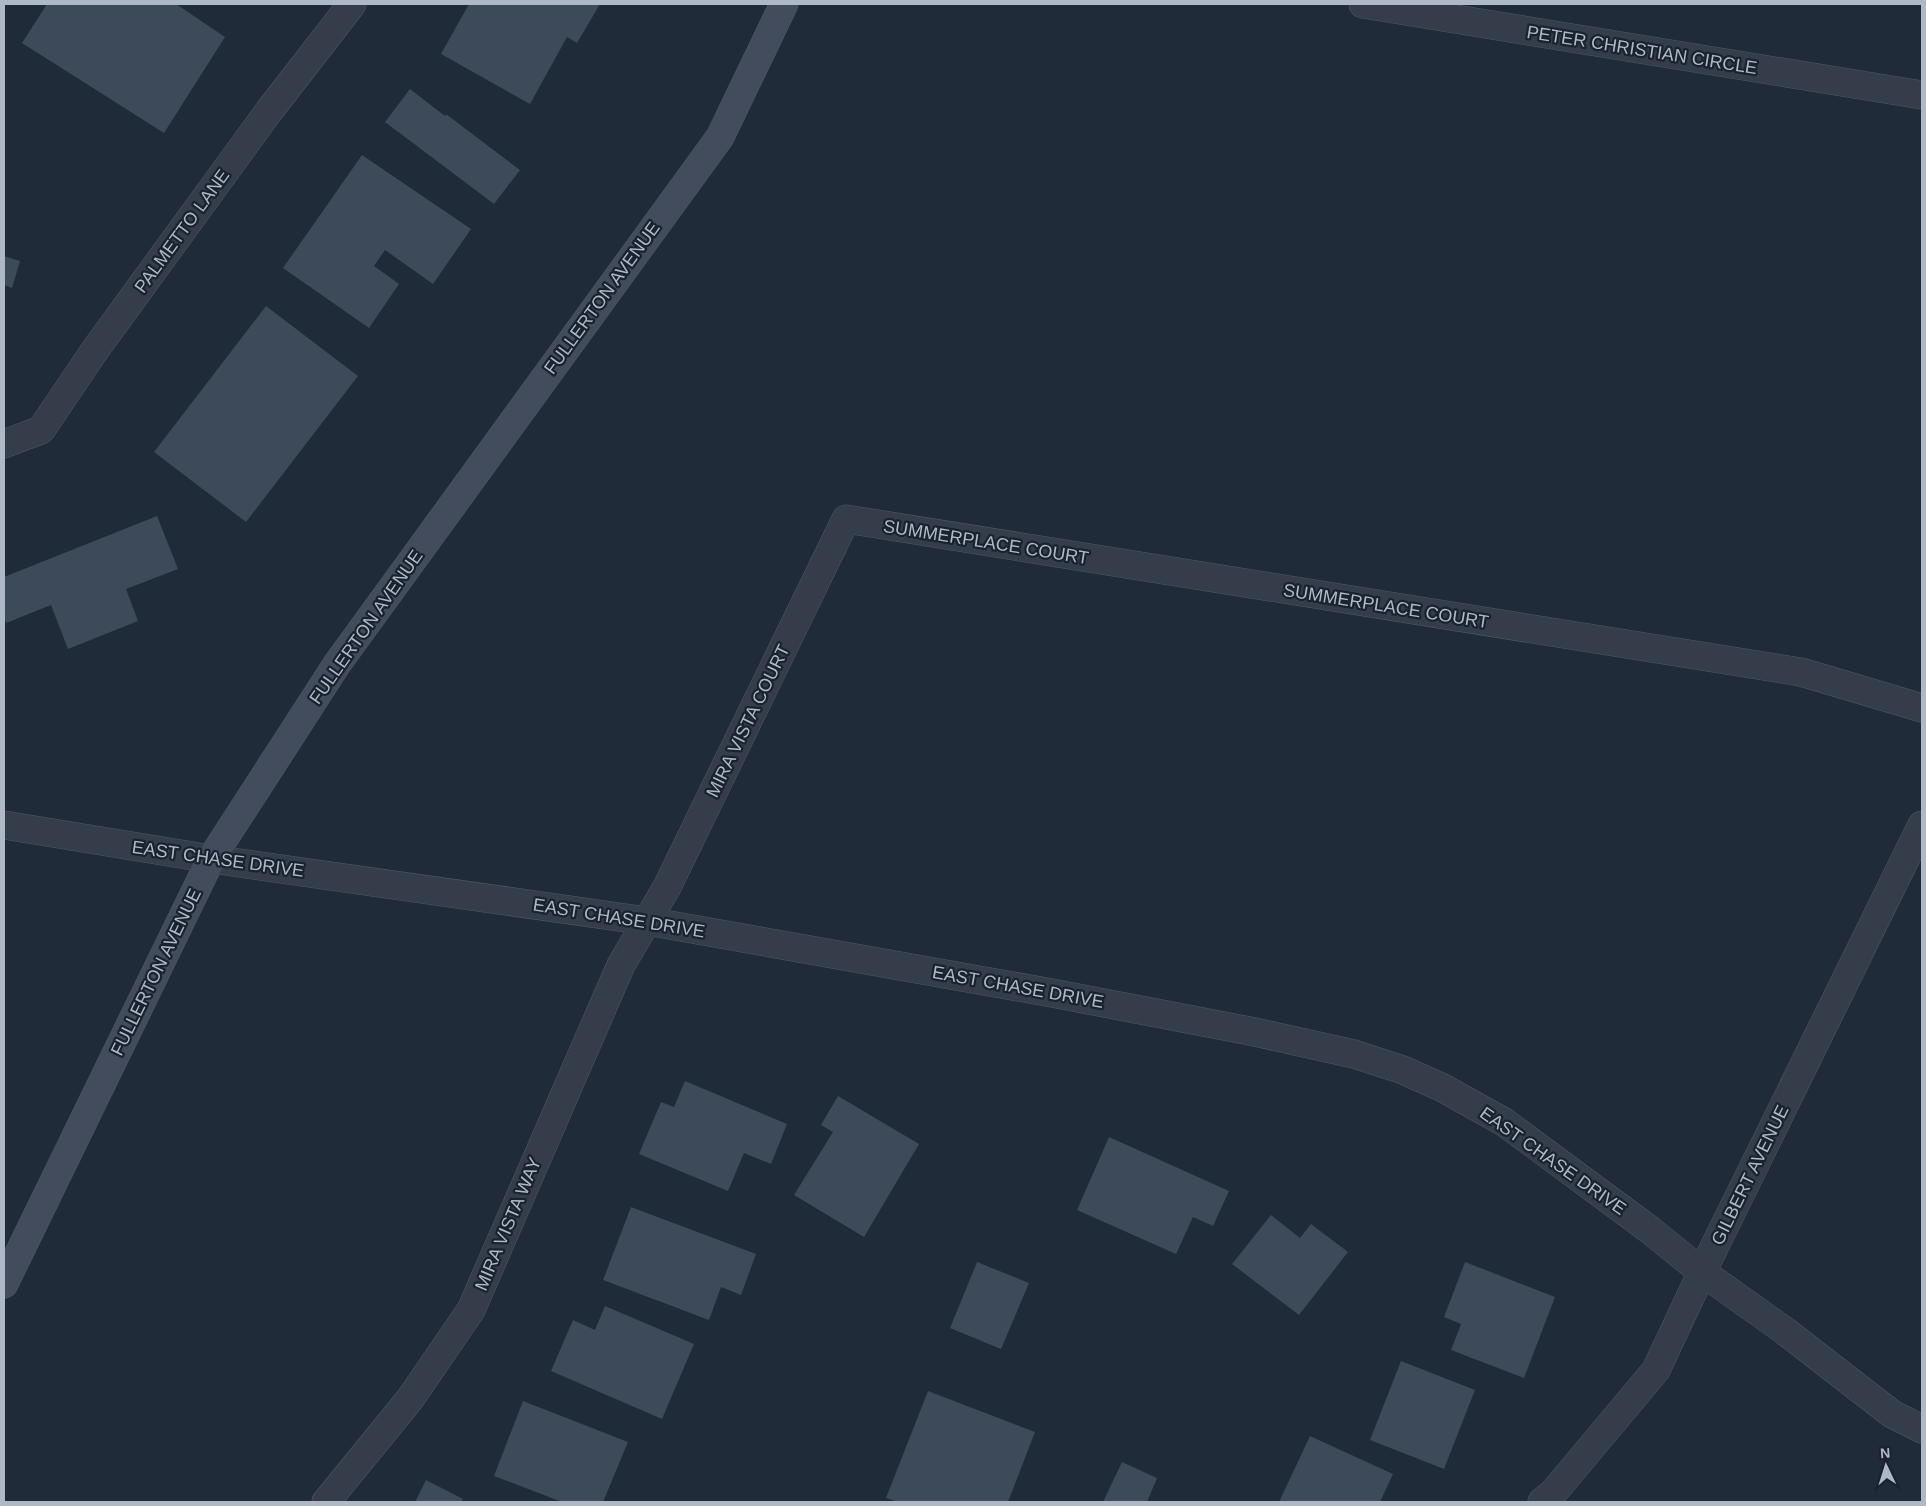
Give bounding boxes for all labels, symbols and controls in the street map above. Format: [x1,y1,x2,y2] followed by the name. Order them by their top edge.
[1525,22,1759,78] street label: PETER CHRISTIAN CIRCLE
[131,166,233,296] street label: PALMETTO LANE
[540,218,664,378] street label: FULLERTON AVENUE
[882,516,1090,568] street label: SUMMERPLACE COURT
[305,546,427,708] street label: FULLERTON AVENUE
[1282,580,1490,632] street label: SUMMERPLACE COURT
[702,641,794,801] street label: MIRA VISTA COURT
[131,837,305,881] street label: EAST CHASE DRIVE
[107,885,205,1059] street label: FULLERTON AVENUE
[532,895,706,941] street label: EAST CHASE DRIVE
[931,962,1105,1012] street label: EAST CHASE DRIVE
[1707,1102,1793,1248] street label: GILBERT AVENUE
[1476,1103,1630,1219] street label: EAST CHASE DRIVE
[471,1154,545,1294] street label: MIRA VISTA WAY
[1861,1441,1911,1491] north arrow
[1879,1445,1891,1461] text: N

